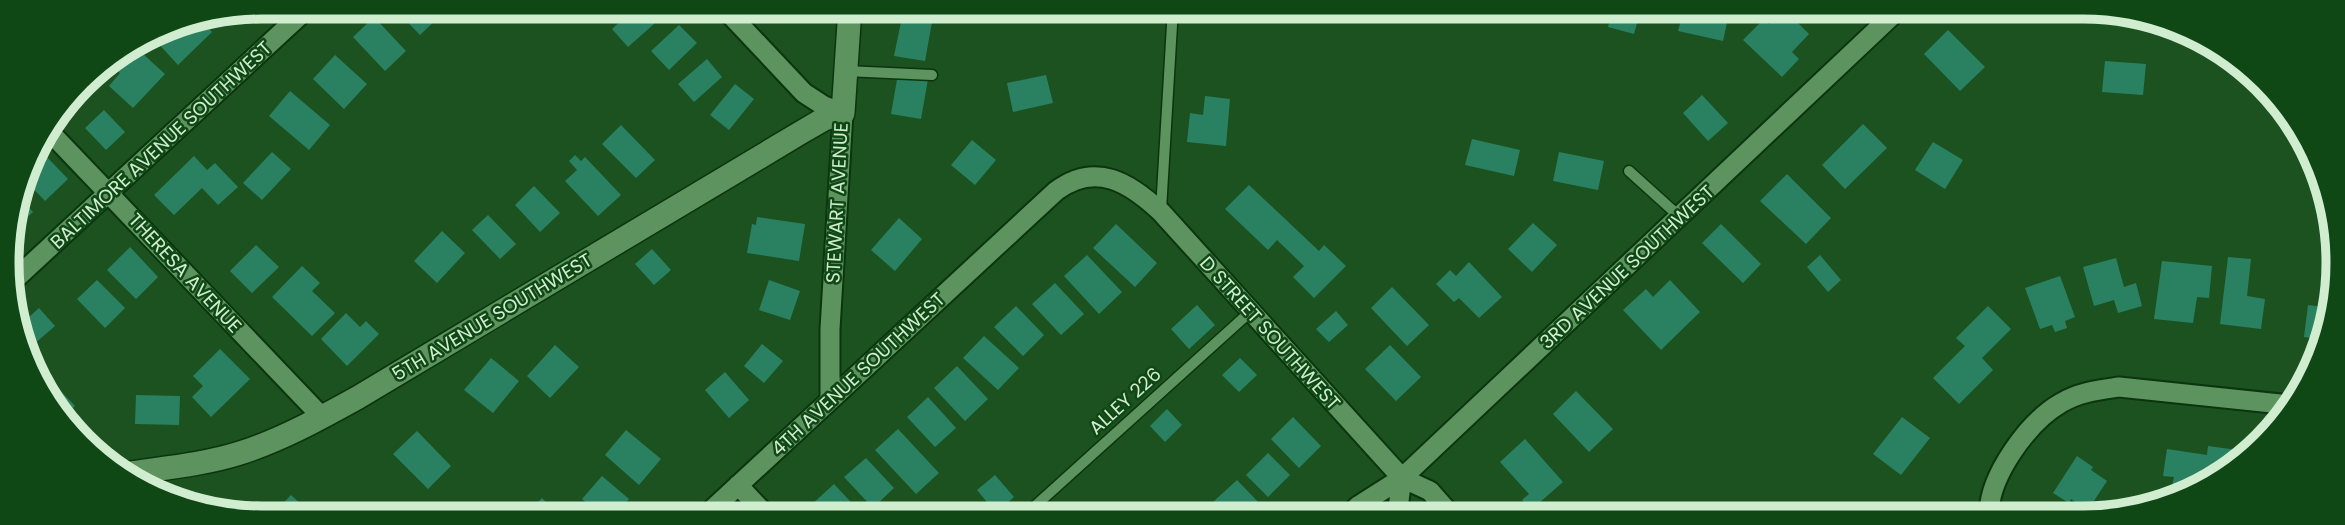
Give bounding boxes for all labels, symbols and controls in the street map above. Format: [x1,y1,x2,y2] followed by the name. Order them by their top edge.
[44,35,278,255] street label: BALTIMORE AVENUE SOUTHWEST
[819,122,855,284] street label: STEWART AVENUE
[1534,179,1720,355] street label: 3RD AVENUE SOUTHWEST
[122,207,248,339] street label: THERESA AVENUE
[387,246,597,388] street label: 5TH AVENUE SOUTHWEST
[1194,250,1346,416] street label: D STREET SOUTHWEST
[765,286,951,462] street label: 4TH AVENUE SOUTHWEST
[1083,361,1167,441] street label: ALLEY 226

